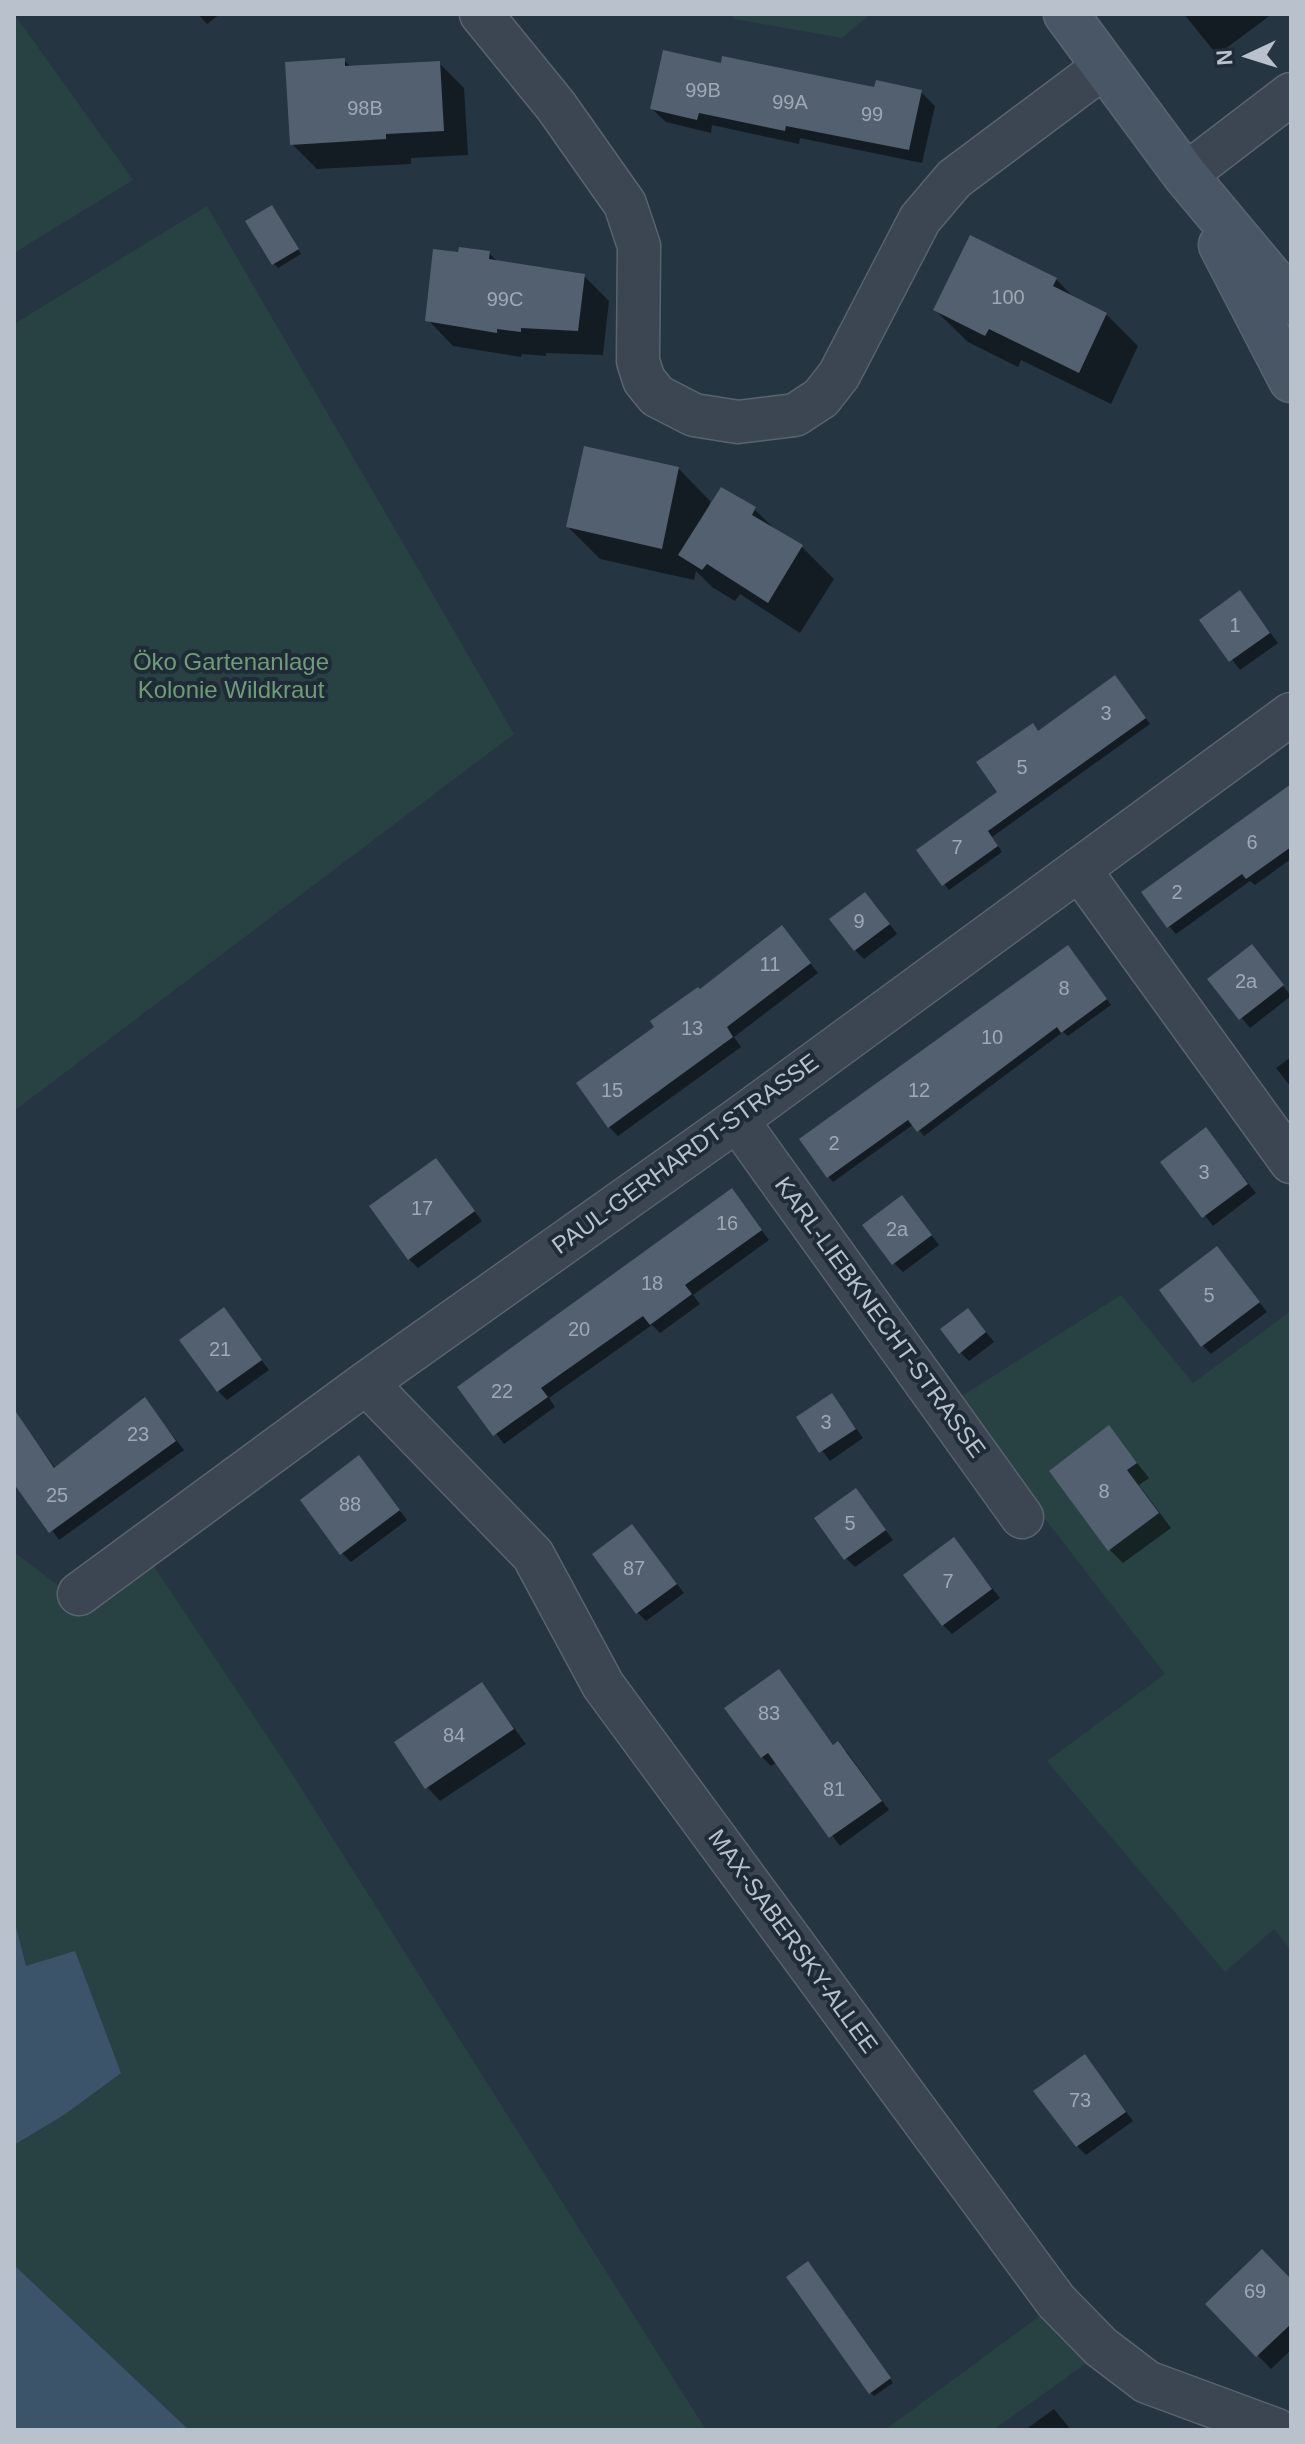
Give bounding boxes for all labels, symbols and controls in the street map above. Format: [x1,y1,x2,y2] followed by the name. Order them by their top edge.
[1209,16,1289,96] north arrow
[1212,49,1238,67] text: N
[685,79,721,103] house number: 99B
[772,91,808,115] house number: 99A
[347,97,383,121] house number: 98B
[861,103,883,127] house number: 99
[991,286,1025,310] house number: 100
[487,288,523,312] house number: 99C
[1229,614,1241,638] house number: 1
[133,649,329,705] park label: Öko Gartenanlage Kolonie Wildkraut
[1100,702,1112,726] house number: 3
[1016,756,1028,780] house number: 5
[1246,831,1258,855] house number: 6
[951,836,963,860] house number: 7
[1171,881,1183,905] house number: 2
[853,910,865,934] house number: 9
[760,953,780,977] house number: 11
[1235,970,1257,994] house number: 2a
[1058,977,1070,1001] house number: 8
[681,1017,703,1041] house number: 13
[981,1026,1003,1050] house number: 10
[547,1049,825,1261] street label: PAUL-GERHARDT-STRASSE
[601,1079,623,1103] house number: 15
[908,1079,930,1103] house number: 12
[828,1132,840,1156] house number: 2
[1198,1161,1210,1185] house number: 3
[767,1172,991,1464] street label: KARL-LIEBKNECHT-STRASSE
[411,1197,433,1221] house number: 17
[716,1212,738,1236] house number: 16
[886,1218,908,1242] house number: 2a
[641,1272,663,1296] house number: 18
[1203,1284,1215,1308] house number: 5
[568,1318,590,1342] house number: 20
[209,1338,231,1362] house number: 21
[491,1380,513,1404] house number: 22
[820,1411,832,1435] house number: 3
[127,1423,149,1447] house number: 23
[1098,1480,1110,1504] house number: 8
[46,1484,68,1508] house number: 25
[339,1493,361,1517] house number: 88
[844,1512,856,1536] house number: 5
[623,1557,645,1581] house number: 87
[942,1570,954,1594] house number: 7
[758,1702,780,1726] house number: 83
[443,1724,465,1748] house number: 84
[823,1778,845,1802] house number: 81
[701,1824,883,2060] street label: MAX-SABERSKY-ALLEE
[1069,2089,1091,2113] house number: 73
[1244,2280,1266,2304] house number: 69

